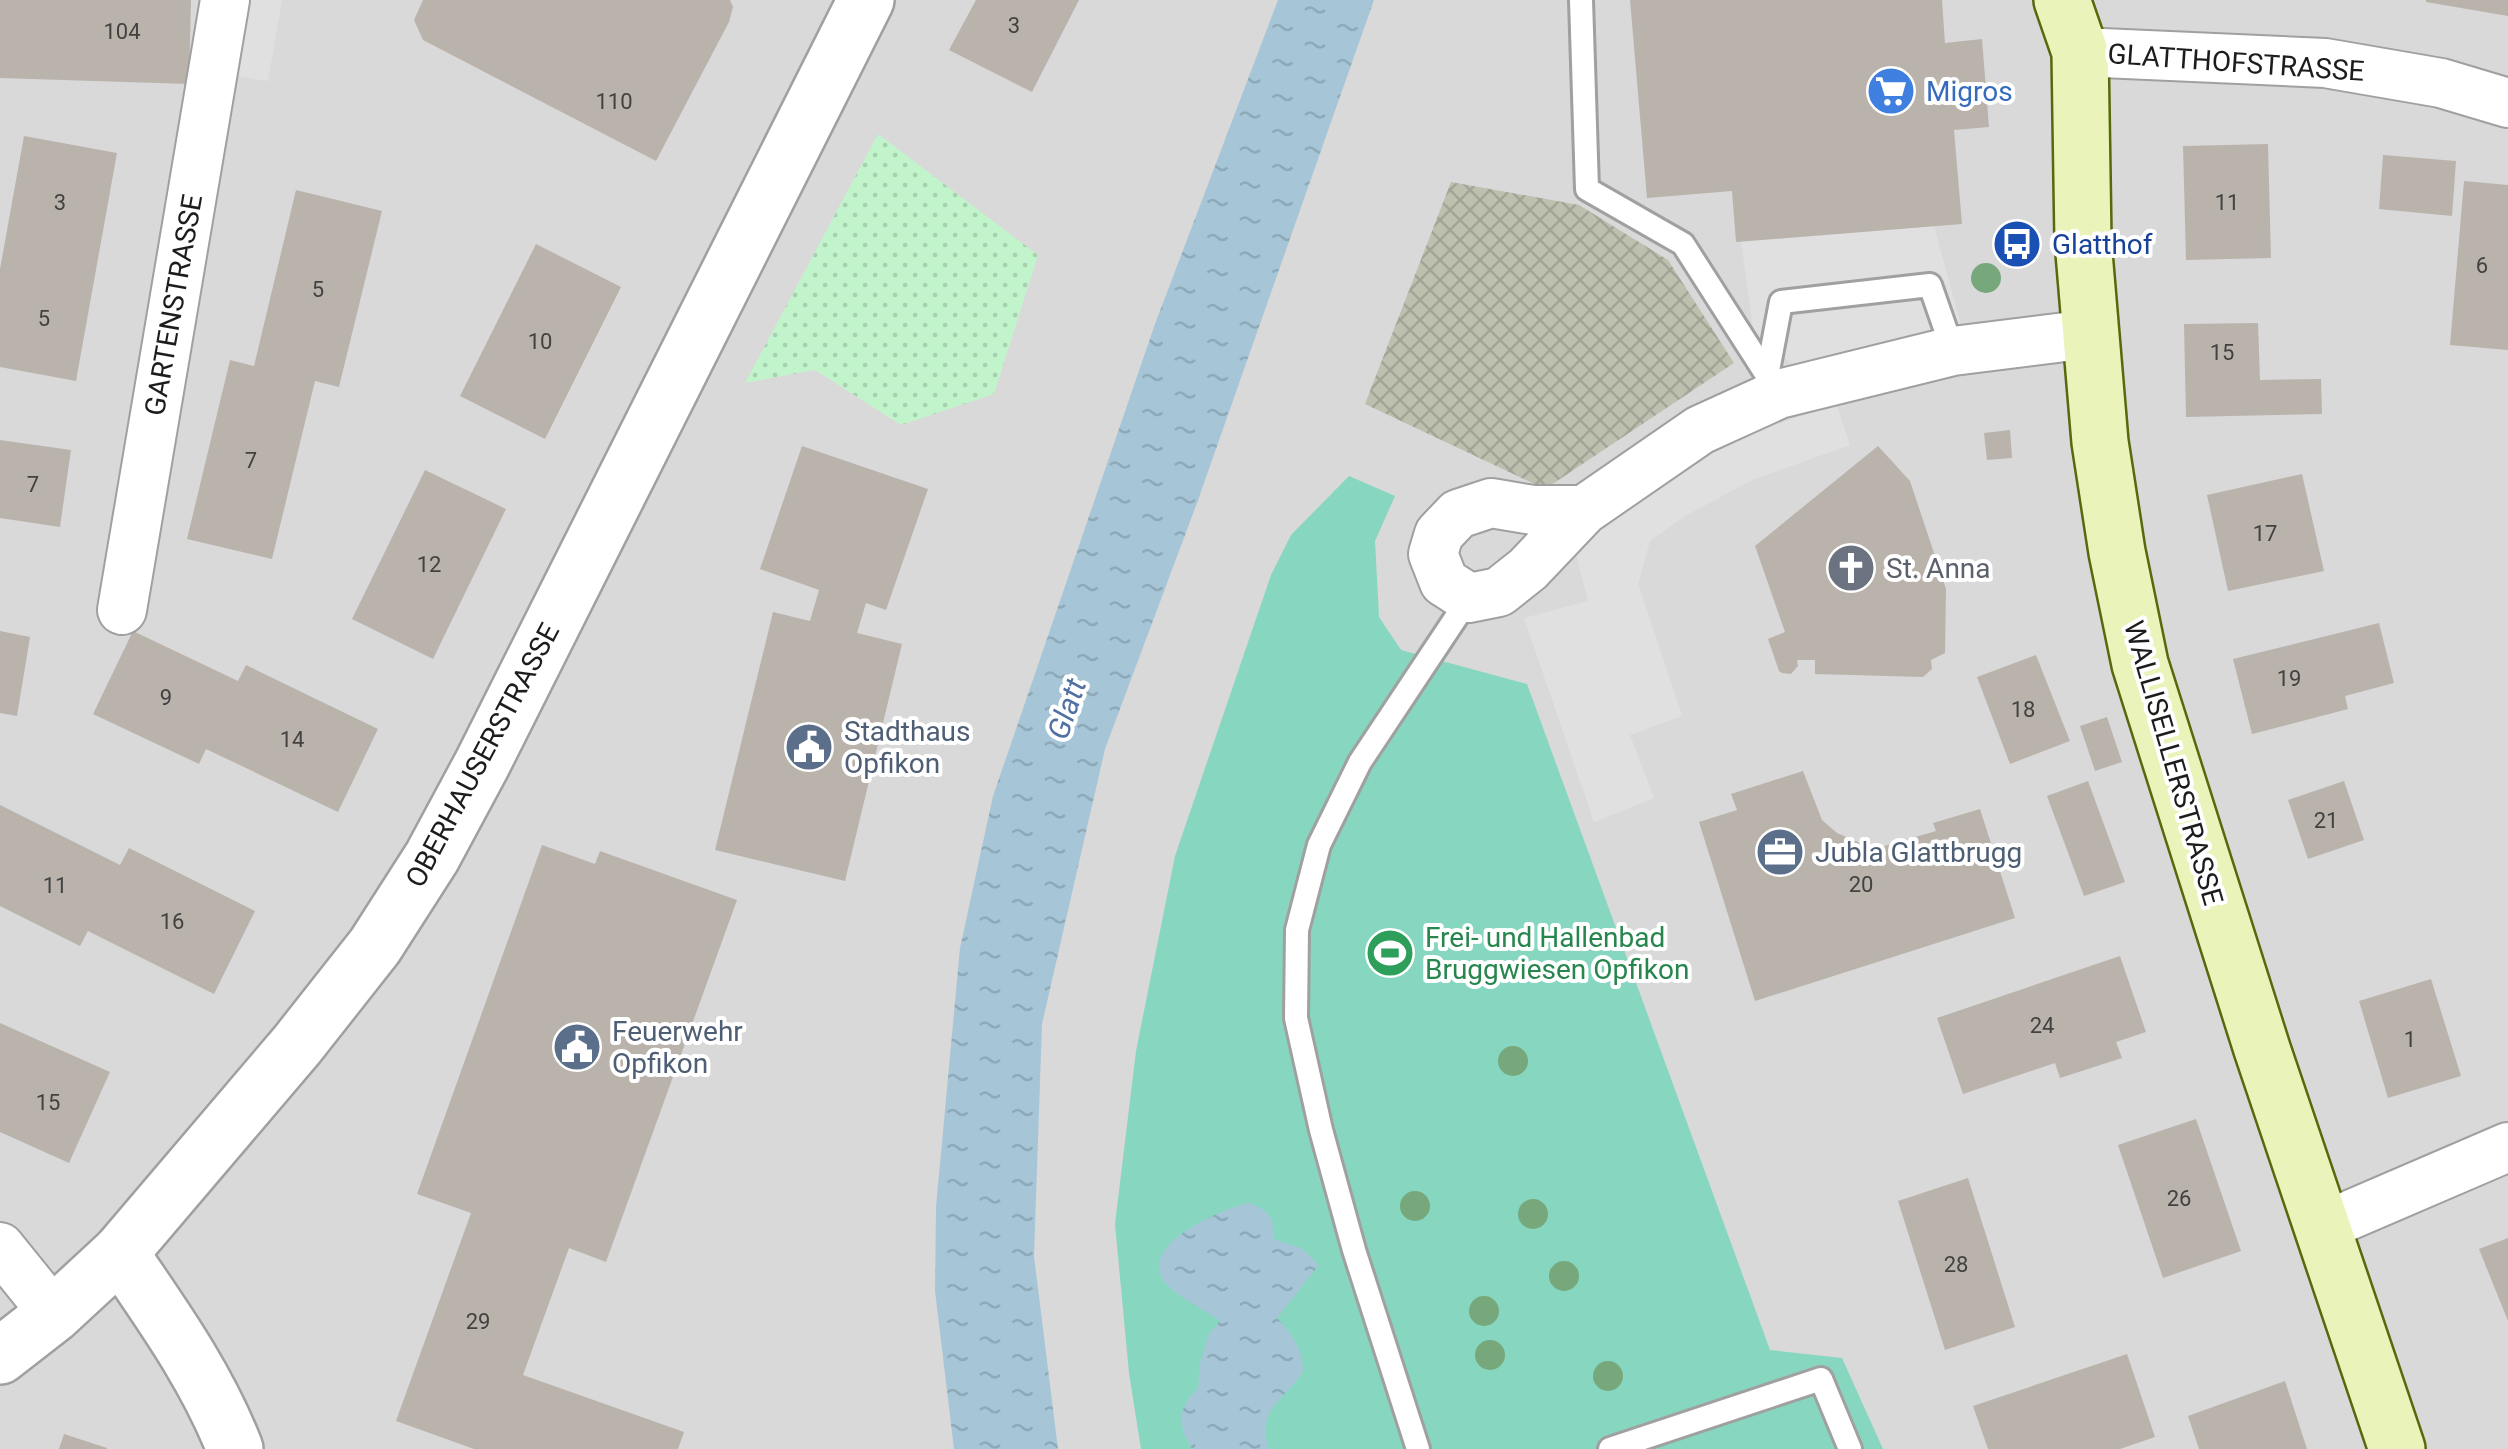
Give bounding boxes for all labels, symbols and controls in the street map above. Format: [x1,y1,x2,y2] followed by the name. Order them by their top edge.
[1008,13,1020,38] house number: 3
[103,19,141,44] house number: 104
[2106,37,2365,88] street label: GLATTHOFSTRASSE
[1865,65,1917,117] supermarket icon: Migros
[1926,75,2013,108] place label: Migros
[595,89,633,114] house number: 110
[54,190,66,215] house number: 3
[2215,190,2239,215] house number: 11
[138,192,209,418] street label: GARTENSTRASSE
[1991,218,2043,270] bus stop icon: Glatthof
[2052,228,2153,261] place label: Glatthof
[2476,253,2488,278] house number: 6
[312,277,324,302] house number: 5
[38,306,50,331] house number: 5
[528,329,552,354] house number: 10
[2210,340,2234,365] house number: 15
[245,448,257,473] house number: 7
[27,472,39,497] house number: 7
[2253,521,2277,546] house number: 17
[1825,542,1877,594] church icon: St. Anna
[417,552,441,577] house number: 12
[1886,552,1991,585] place label: St. Anna
[2117,617,2230,909] street label: WALLISELLERSTRASSE
[399,618,566,893] street label: OBERHAUSERSTRASSE
[2277,666,2301,691] house number: 19
[1040,673,1093,744] water label: Glatt
[160,685,172,710] house number: 9
[2011,697,2035,722] house number: 18
[844,715,971,780] place label: Stadthaus Opfikon
[783,721,835,773] public building icon: Stadthaus Opfikon
[280,727,304,752] house number: 14
[2314,808,2338,833] house number: 21
[1754,826,1806,878] office icon: Jubla Glattbrugg
[1815,836,2022,869] place label: Jubla Glattbrugg
[1849,872,1873,897] house number: 20
[43,873,67,898] house number: 11
[160,909,184,934] house number: 16
[1425,921,1689,986] place label: Frei- und Hallenbad Bruggwiesen Opfikon
[1364,927,1416,979] sports icon: Frei- und Hallenbad Bruggwiesen Opfikon
[2030,1013,2054,1038] house number: 24
[612,1015,743,1080] place label: Feuerwehr Opfikon
[551,1021,603,1073] public building icon: Feuerwehr Opfikon
[2404,1027,2416,1052] house number: 1
[36,1090,60,1115] house number: 15
[2167,1186,2191,1211] house number: 26
[1944,1252,1968,1277] house number: 28
[466,1309,490,1334] house number: 29

